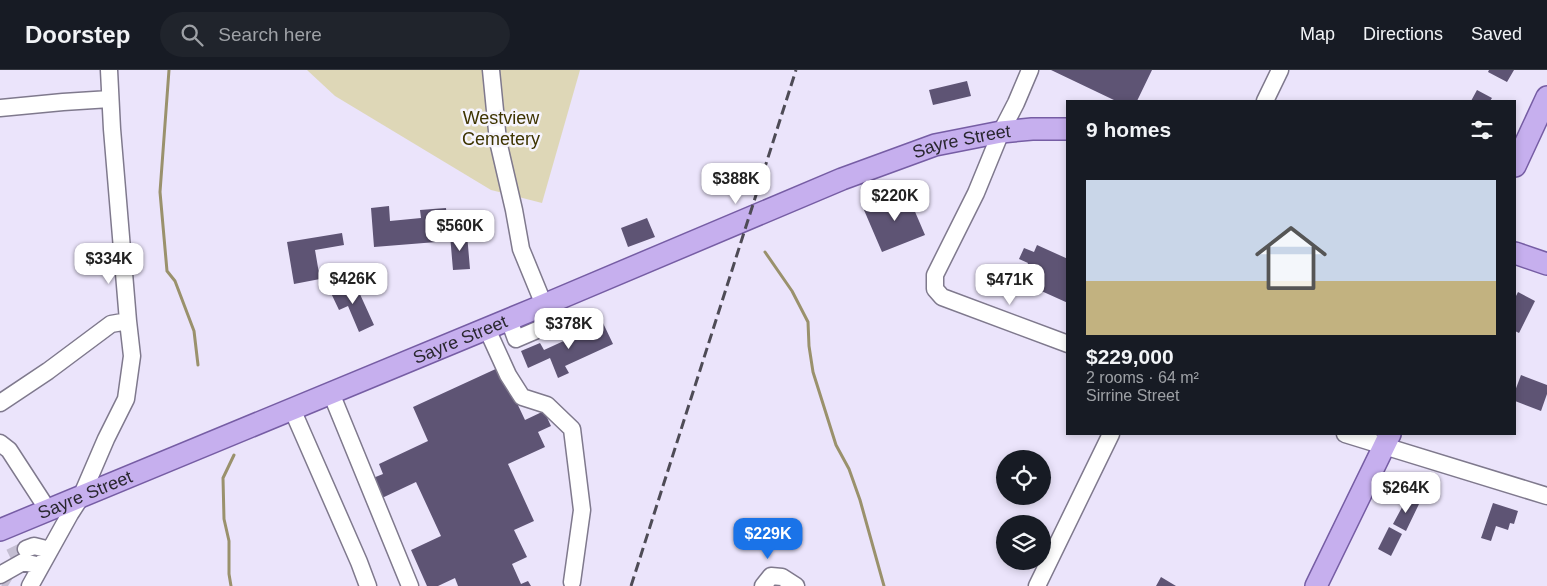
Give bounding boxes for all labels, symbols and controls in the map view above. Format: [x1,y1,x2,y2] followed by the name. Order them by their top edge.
[160,12,510,57] search box
[25,21,130,48] text: Doorstep
[178,21,206,49] icon: search
[218,24,322,45] text: Search here
[1300,24,1335,44] text: Map
[1363,24,1443,44] text: Directions
[1471,24,1522,44] text: Saved
[462,108,540,149] park label: Westview Cemetery
[1468,116,1496,144] icon: filters
[1086,118,1171,141] text: 9 homes
[910,121,1011,162] street label: Sayre Street
[701,162,771,205] pin: $388K
[712,170,760,187] text: $388K
[860,180,930,222] pin: $220K
[871,187,919,204] text: $220K
[425,210,495,252] pin: $560K
[1246,213,1336,303] icon: home
[436,217,484,234] text: $560K
[74,242,144,285] pin: $334K
[85,250,133,267] text: $334K
[318,262,388,305] pin: $426K
[975,264,1045,306] pin: $471K
[329,270,377,287] text: $426K
[986,271,1034,288] text: $471K
[534,308,604,350] pin: $378K
[410,311,510,368] street label: Sayre Street
[545,315,593,332] text: $378K
[1086,345,1174,368] text: $229,000
[1086,369,1199,386] text: 2 rooms · 64 m²
[1086,387,1179,404] text: Sirrine Street
[996,450,1051,570] map controls
[996,450,1051,505] button: locate
[35,466,135,523] street label: Sayre Street
[1371,472,1441,514] pin: $264K
[1382,479,1430,496] text: $264K
[996,515,1051,570] button: layers
[733,518,803,560] pin: $229K
[744,525,792,542] text: $229K

